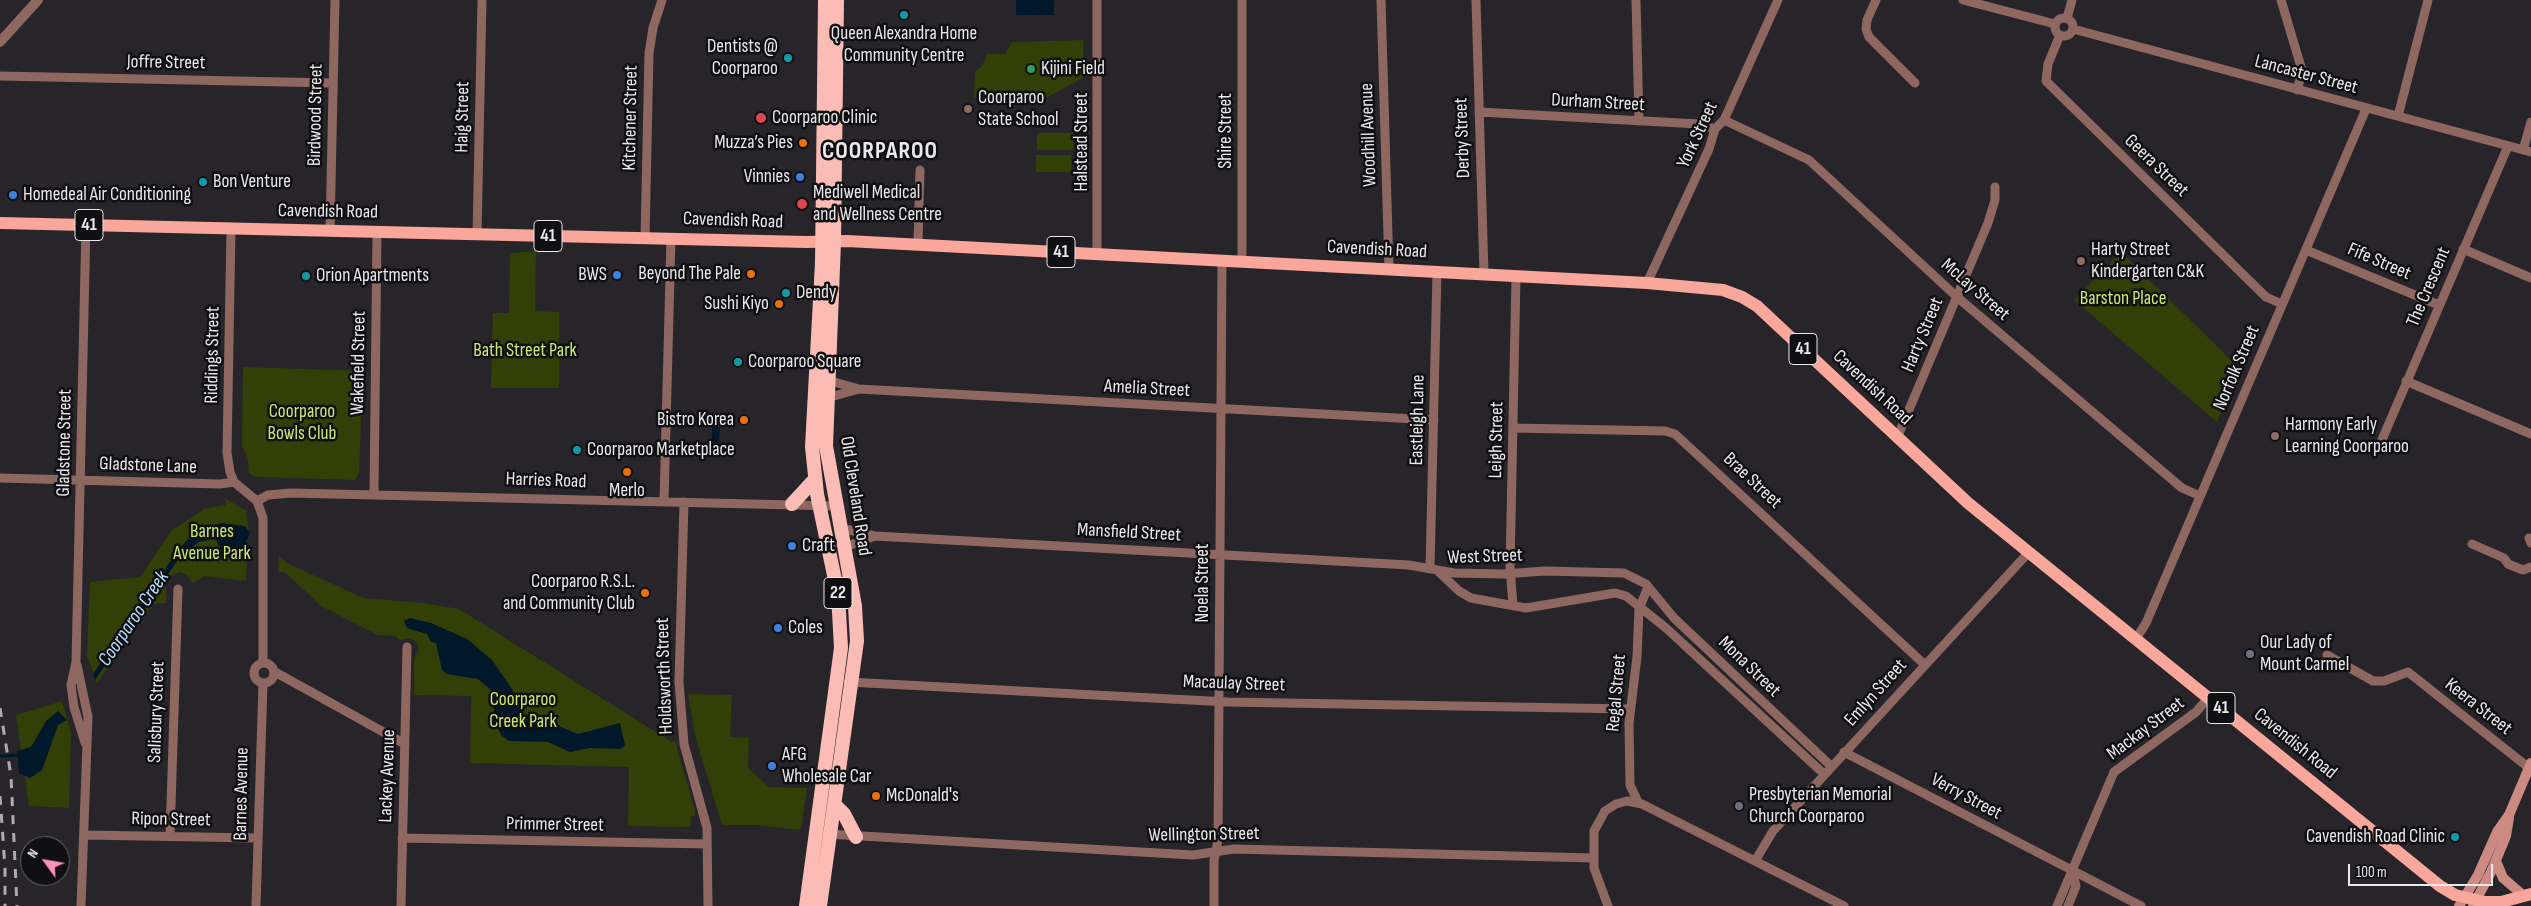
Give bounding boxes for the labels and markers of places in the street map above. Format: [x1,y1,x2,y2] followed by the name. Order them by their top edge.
[898,9,910,21] marker: Queen Alexandra Home Community Centre
[831,23,977,67] place label: Queen Alexandra Home Community Centre
[707,36,778,80] place label: Dentists @ Coorparoo
[782,52,794,64] marker: Dentists @ Coorparoo
[1041,58,1105,80] place label: Kijini Field
[1025,63,1037,75] marker: Kijini Field
[978,87,1059,131] place label: Coorparoo State School
[962,103,974,115] marker: Coorparoo State School
[772,107,877,129] place label: Coorparoo Clinic
[754,111,768,125] marker: Coorparoo Clinic
[714,132,793,154] place label: Muzza’s Pies
[797,137,809,149] marker: Muzza’s Pies
[744,166,790,188] place label: Vinnies
[213,171,291,193] place label: Bon Venture
[794,171,806,183] marker: Vinnies
[197,176,209,188] marker: Bon Venture
[813,182,942,226] place label: Mediwell Medical and Wellness Centre
[23,184,191,206] place label: Homedeal Air Conditioning
[7,189,19,201] marker: Homedeal Air Conditioning
[795,197,809,211] marker: Mediwell Medical and Wellness Centre
[2091,239,2204,283] place label: Harty Street Kindergarten C&K
[2075,255,2087,267] marker: Harty Street Kindergarten C&K
[638,263,741,285] place label: Beyond The Pale
[578,264,607,286] place label: BWS
[316,265,429,287] place label: Orion Apartments
[745,268,757,280] marker: Beyond The Pale
[611,269,623,281] marker: BWS
[300,270,312,282] marker: Orion Apartments
[796,282,836,304] place label: Dendy
[780,287,792,299] marker: Dendy
[704,293,769,315] place label: Sushi Kiyo
[773,298,785,310] marker: Sushi Kiyo
[748,351,861,373] place label: Coorparoo Square
[732,356,744,368] marker: Coorparoo Square
[657,409,734,431] place label: Bistro Korea
[738,414,750,426] marker: Bistro Korea
[2285,414,2409,458] place label: Harmony Early Learning Coorparoo
[2269,430,2281,442] marker: Harmony Early Learning Coorparoo
[587,439,735,461] place label: Coorparoo Marketplace
[571,444,583,456] marker: Coorparoo Marketplace
[621,466,633,478] marker: Merlo
[609,480,645,502] place label: Merlo
[802,535,835,557] place label: Craft
[786,540,798,552] marker: Craft
[503,571,635,615] place label: Coorparoo R.S.L. and Community Club
[639,587,651,599] marker: Coorparoo R.S.L. and Community Club
[788,617,823,639] place label: Coles
[772,622,784,634] marker: Coles
[2260,632,2349,676] place label: Our Lady of Mount Carmel
[2244,648,2256,660] marker: Our Lady of Mount Carmel
[782,744,871,788] place label: AFG Wholesale Car
[766,760,778,772] marker: AFG Wholesale Car
[1749,784,1891,828] place label: Presbyterian Memorial Church Coorparoo
[886,785,959,807] place label: McDonald's
[870,790,882,802] marker: McDonald's
[1733,800,1745,812] marker: Presbyterian Memorial Church Coorparoo
[2306,826,2445,848] place label: Cavendish Road Clinic
[2449,831,2461,843] marker: Cavendish Road Clinic

